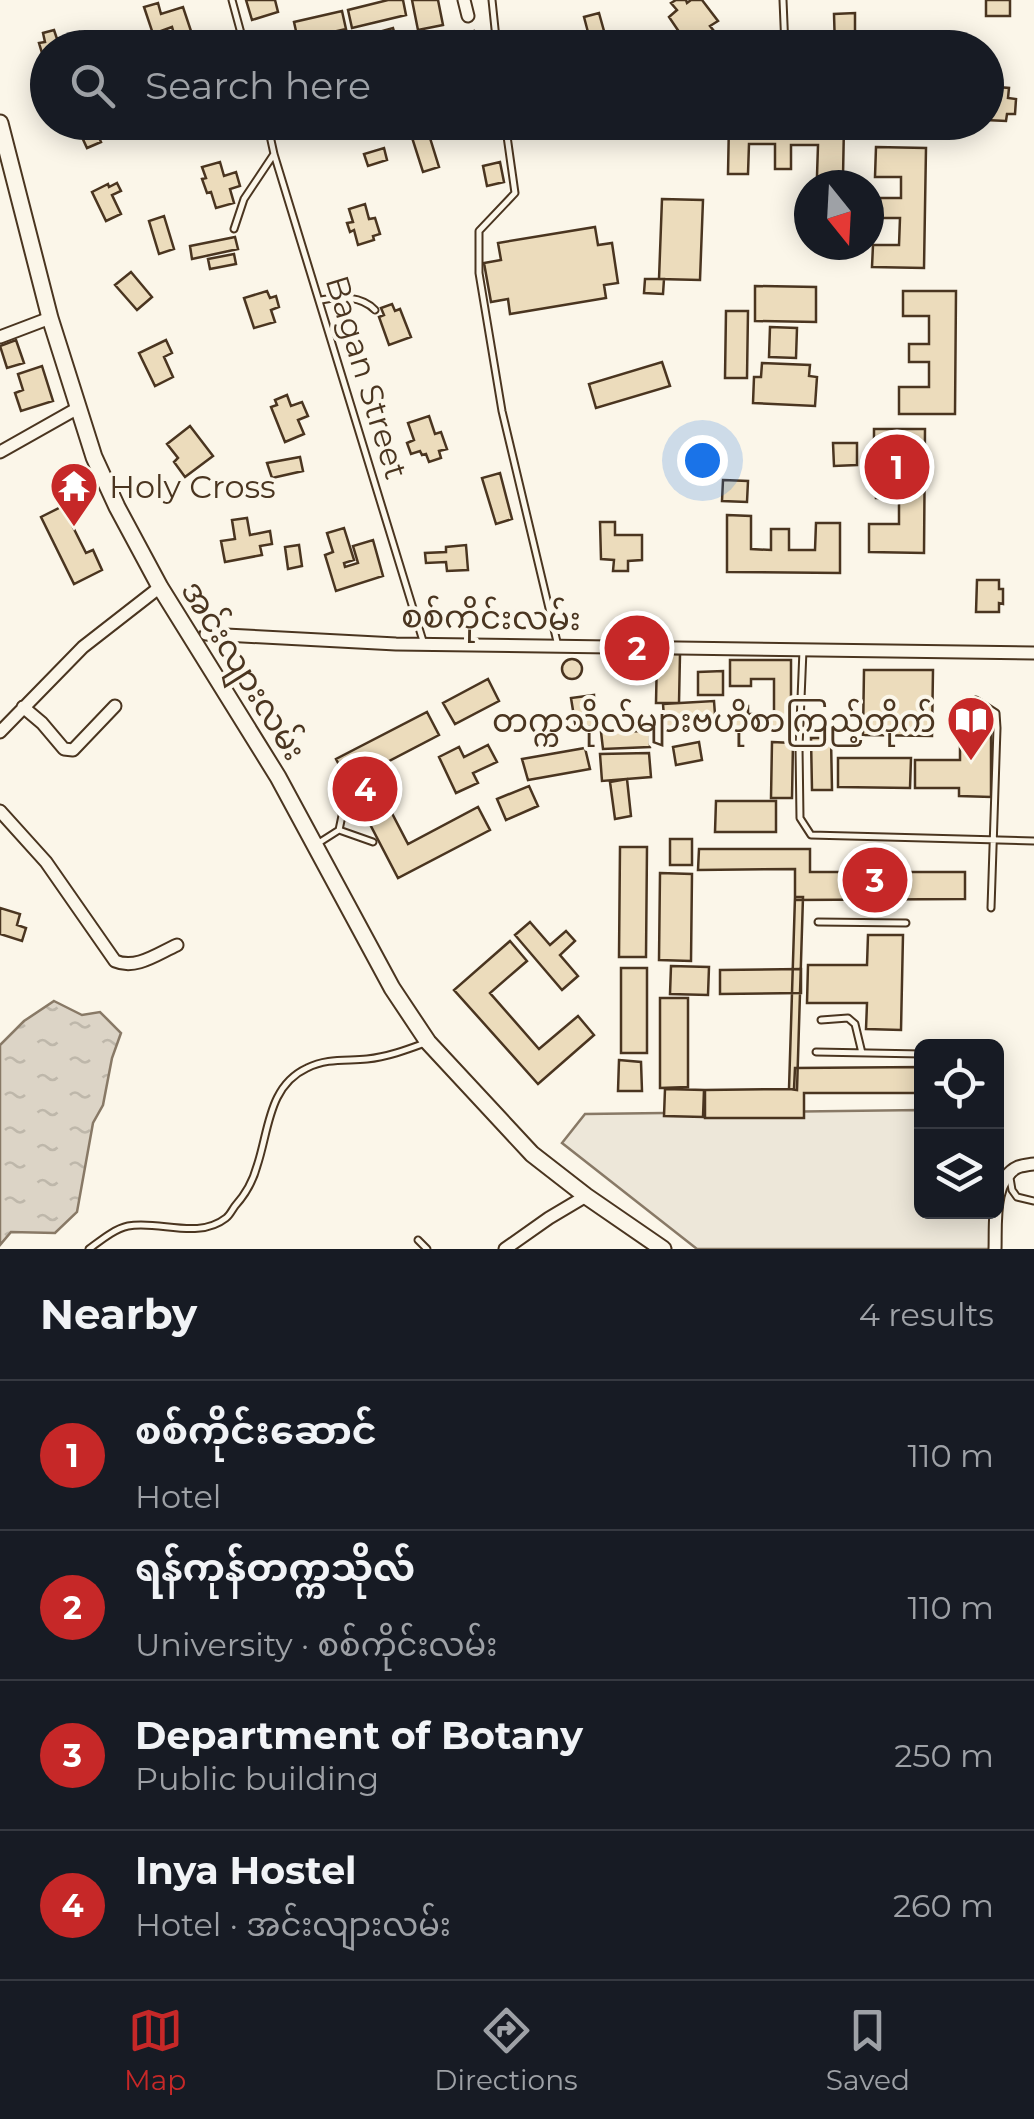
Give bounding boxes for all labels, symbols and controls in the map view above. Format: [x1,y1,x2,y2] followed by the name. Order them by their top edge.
[30,30,1004,140] search box
[65,58,120,113] icon: search
[145,62,371,109] text: Search here
[794,170,884,260] north arrow
[318,271,416,483] street label: Bagan Street
[864,430,930,504] pin: 1
[677,435,728,486] your location
[48,460,100,528] temple icon: Holy Cross
[109,467,276,506] place label: Holy Cross
[167,571,317,771] street label: အင်းလျားလမ်း
[401,593,581,645] street label: စစ်ကိုင်းလမ်း
[604,610,670,686] pin: 2
[945,694,997,762] library icon: တက္ကသိုလ်များဗဟိုစာကြည့်တိုက်
[492,698,936,747] place label: တက္ကသိုလ်များဗဟိုစာကြည့်တိုက်
[332,752,398,826] pin: 4
[842,842,908,918] pin: 3
[914,1039,1004,1219] map controls
[914,1039,1004,1129] button: locate
[914,1129,1004,1219] button: layers
[40,1288,197,1340] text: Nearby
[859,1295,994,1334] text: 4 results
[135,1407,377,1454] text: စစ်ကိုင်းဆောင်
[66,1436,79,1475] text: 1
[907,1436,994,1475] text: 110 m
[135,1477,221,1516] text: Hotel
[135,1544,415,1591] text: ရန်ကုန်တက္ကသိုလ်
[63,1588,82,1627] text: 2
[907,1588,994,1627] text: 110 m
[135,1625,497,1664] text: University · စစ်ကိုင်းလမ်း
[135,1712,583,1759] text: Department of Botany
[63,1736,82,1775] text: 3
[894,1736,994,1775] text: 250 m
[135,1759,379,1798] text: Public building
[135,1847,357,1894] text: Inya Hostel
[61,1886,84,1925] text: 4
[893,1886,994,1925] text: 260 m
[135,1905,451,1944] text: Hotel · အင်းလျားလမ်း
[124,2003,186,2097] tab: Map
[434,2003,578,2097] tab: Directions
[826,2003,910,2097] tab: Saved

